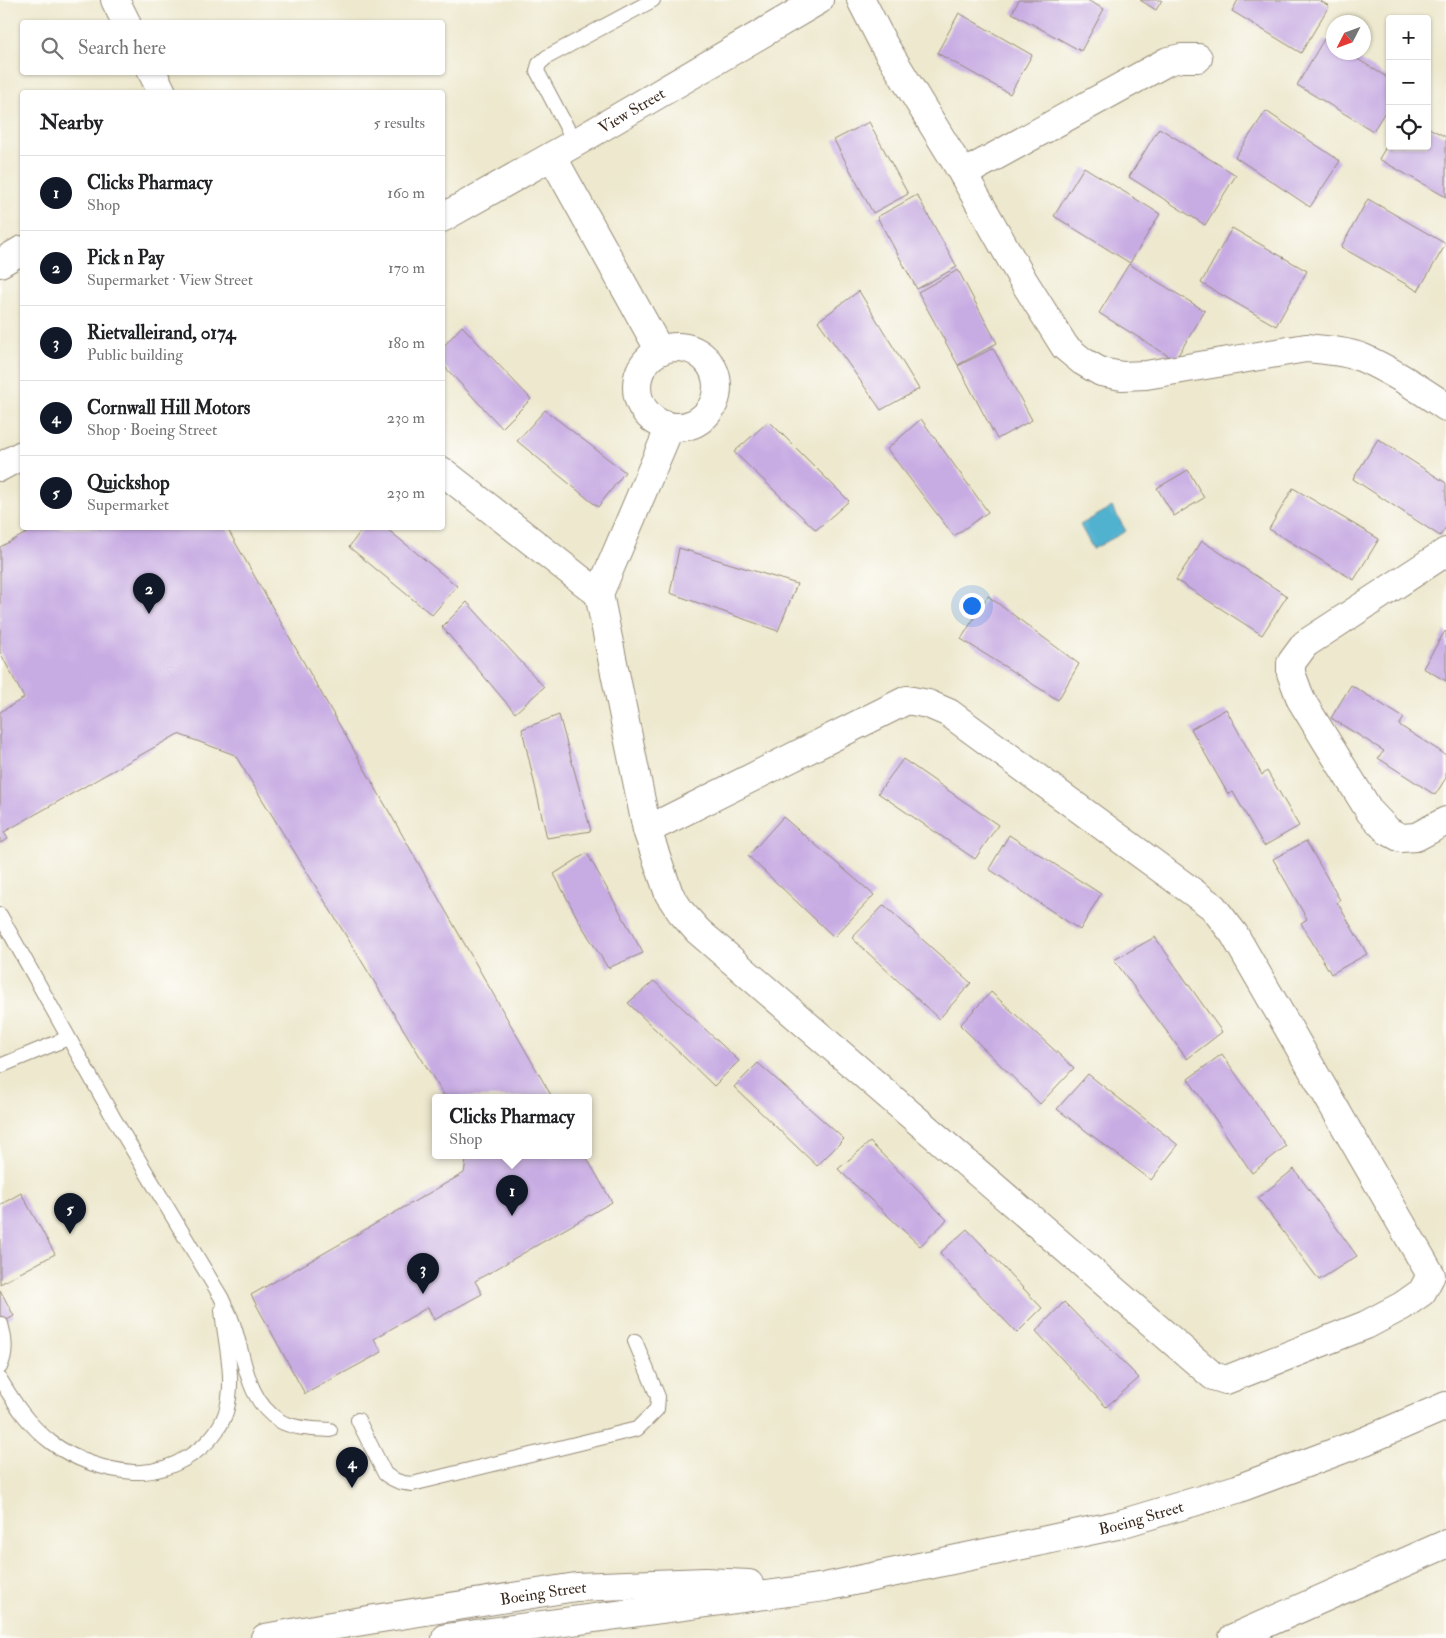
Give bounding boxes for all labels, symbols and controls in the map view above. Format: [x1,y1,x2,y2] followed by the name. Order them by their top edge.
[1326,15,1371,60] north arrow
[1386,15,1431,150] map controls
[1386,15,1431,60] button: +
[20,20,445,75] search box
[38,34,66,62] icon: search
[78,36,166,60] text: Search here
[1386,60,1431,105] button: −
[595,84,669,138] street label: View Street
[1386,105,1431,150] button: locate
[40,109,103,136] text: Nearby
[374,113,425,133] text: 5 results
[87,171,212,195] text: Clicks Pharmacy
[53,183,59,203] text: 1
[387,183,425,203] text: 160 m
[87,195,120,215] text: Shop
[87,246,164,270] text: Pick n Pay
[52,258,60,278] text: 2
[388,258,425,278] text: 170 m
[87,270,253,290] text: Supermarket · View Street
[87,321,236,345] text: Rietvalleirand, 0174
[53,333,59,353] text: 3
[388,333,425,353] text: 180 m
[87,345,183,365] text: Public building
[87,396,250,420] text: Cornwall Hill Motors
[52,408,60,428] text: 4
[387,408,425,428] text: 230 m
[87,420,217,440] text: Shop · Boeing Street
[87,471,170,495] text: Quickshop
[52,483,60,503] text: 5
[387,483,425,503] text: 230 m
[87,495,169,515] text: Supermarket
[133,573,165,614] pin: 2
[959,593,985,619] your location
[432,1094,592,1159] popup
[449,1105,575,1129] text: Clicks Pharmacy
[449,1129,482,1149] text: Shop
[496,1175,528,1216] pin: 1
[54,1193,86,1234] pin: 5
[407,1253,439,1294] pin: 3
[336,1447,368,1488] pin: 4
[1097,1497,1186,1540] street label: Boeing Street
[499,1578,587,1610] street label: Boeing Street

